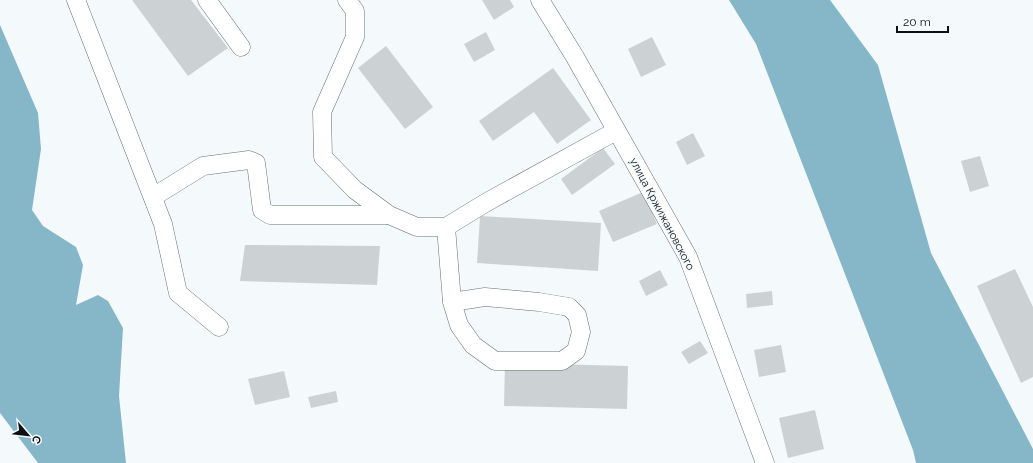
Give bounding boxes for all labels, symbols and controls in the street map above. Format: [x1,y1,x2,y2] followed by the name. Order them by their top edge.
[897,8,948,34] scale bar
[903,15,931,29] text: 20 m
[627,156,697,273] street label: улица Кржижановского
[8,415,48,455] north arrow
[29,433,44,446] text: С

